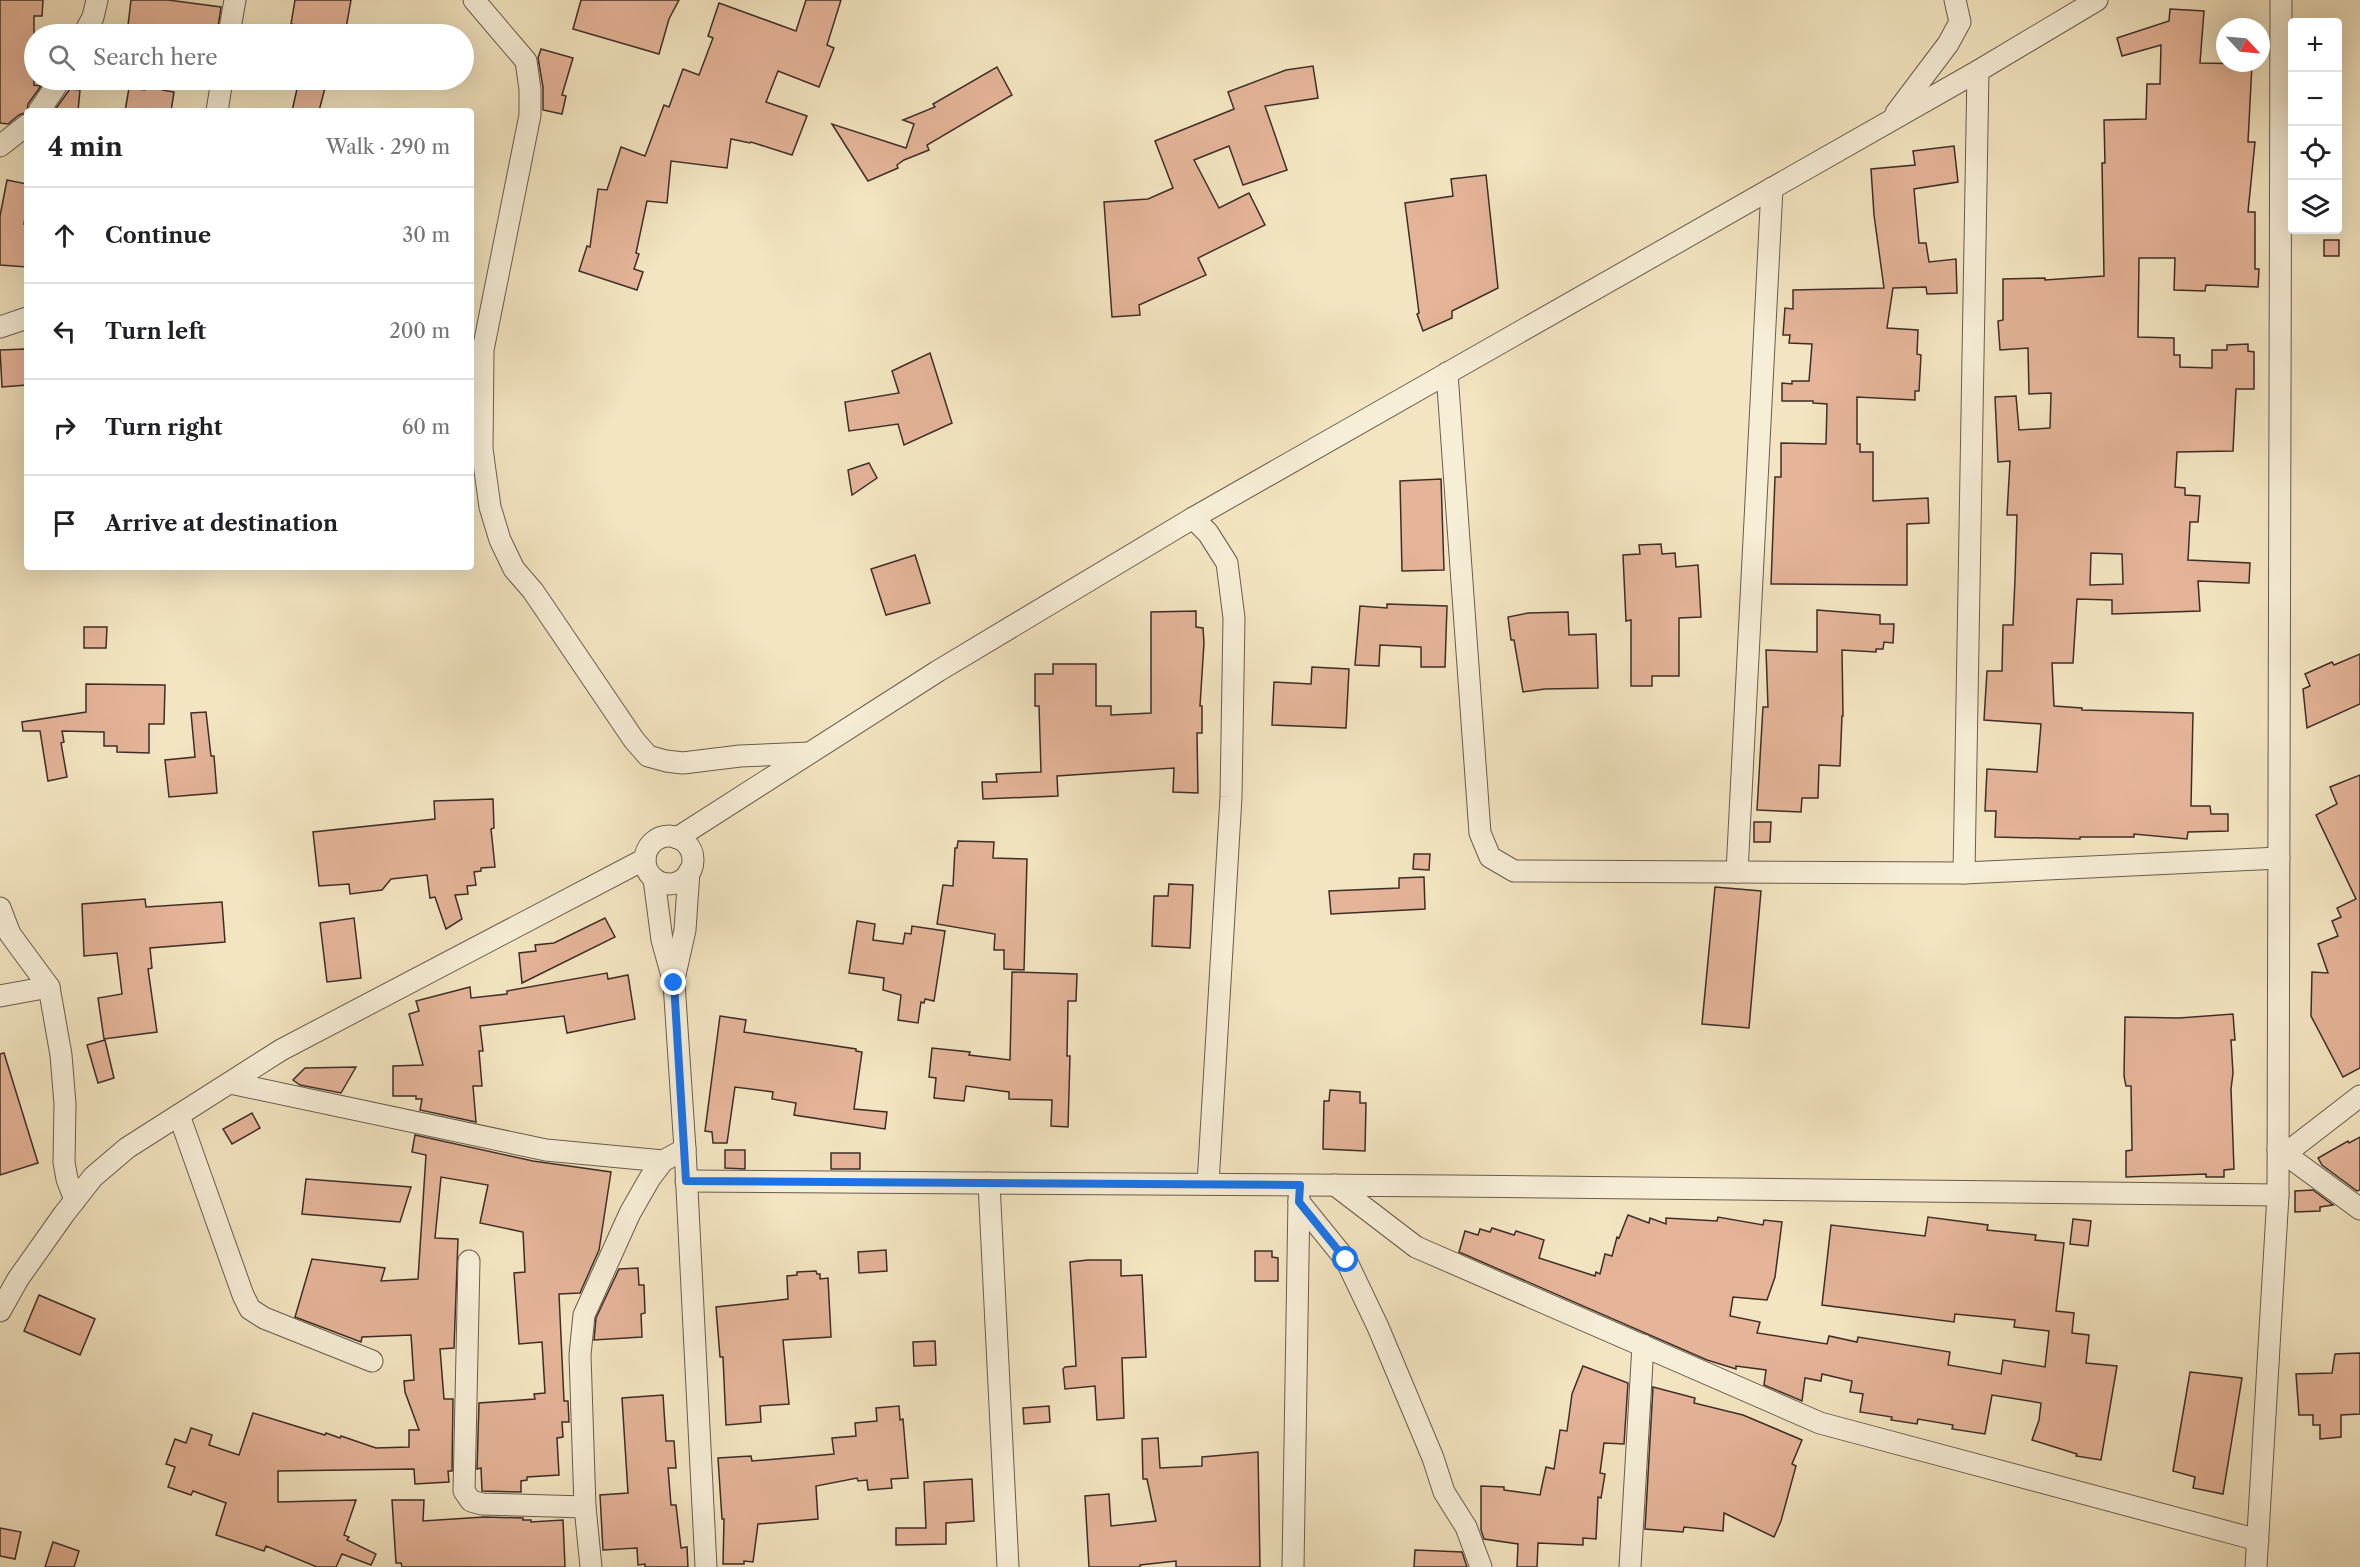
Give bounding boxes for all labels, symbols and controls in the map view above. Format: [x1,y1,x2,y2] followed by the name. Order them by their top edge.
[2216,18,2270,72] north arrow
[2288,18,2342,234] map controls
[2288,18,2342,72] button: +
[24,24,474,90] search box
[45,41,78,74] icon: search
[93,44,218,71] text: Search here
[2288,72,2342,126] button: −
[2288,126,2342,180] button: locate
[48,131,123,163] text: 4 min
[326,135,450,159] text: Walk · 290 m
[2288,180,2342,234] button: layers
[48,219,81,252] icon: ahead
[105,222,211,249] text: Continue
[402,223,450,247] text: 30 m
[48,315,81,348] icon: left
[105,318,206,345] text: Turn left
[389,319,450,343] text: 200 m
[48,411,81,444] icon: right
[105,414,223,441] text: Turn right
[402,415,450,439] text: 60 m
[48,507,81,540] icon: arrive
[105,510,338,537] text: Arrive at destination
[660,969,686,995] route end
[1332,1246,1358,1272] route start

